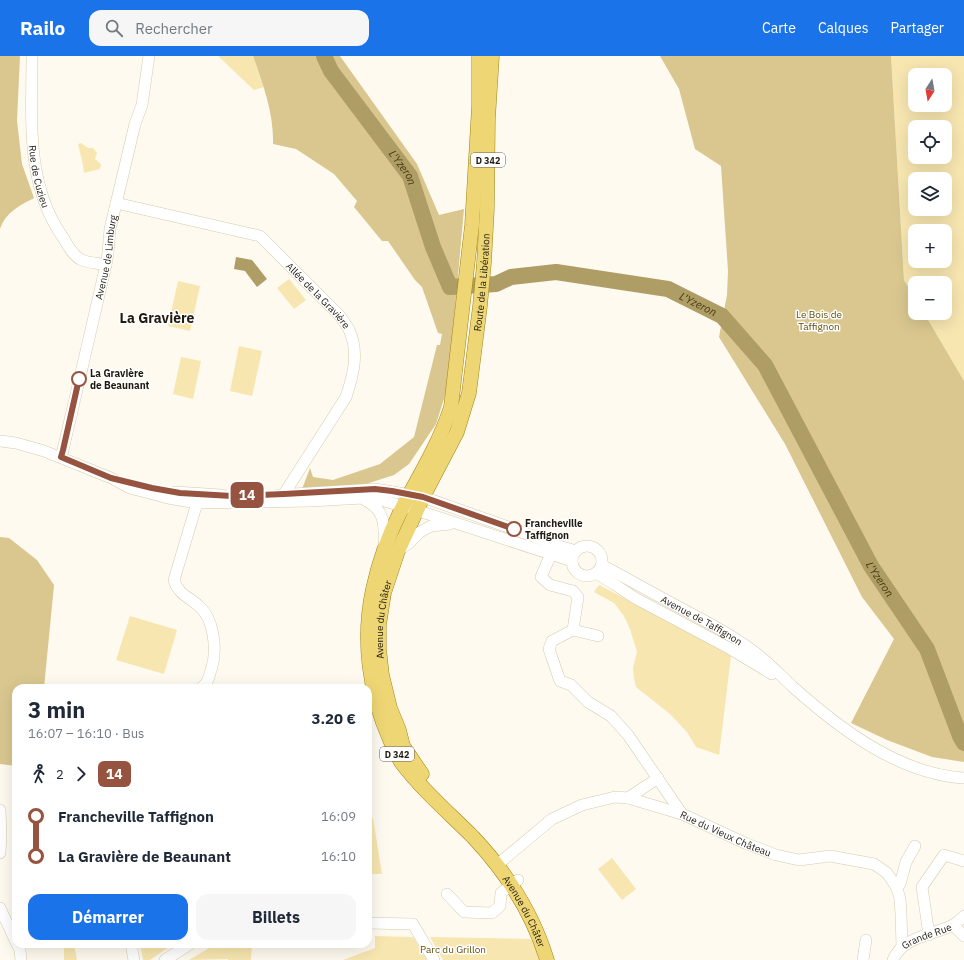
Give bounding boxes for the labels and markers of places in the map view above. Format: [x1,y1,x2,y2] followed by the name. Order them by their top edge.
[90,367,150,392] place label: La Gravière de Beaunant
[71,371,87,387] marker: La Gravière de Beaunant
[525,517,583,542] place label: Francheville Taffignon
[506,521,522,537] marker: Francheville Taffignon

